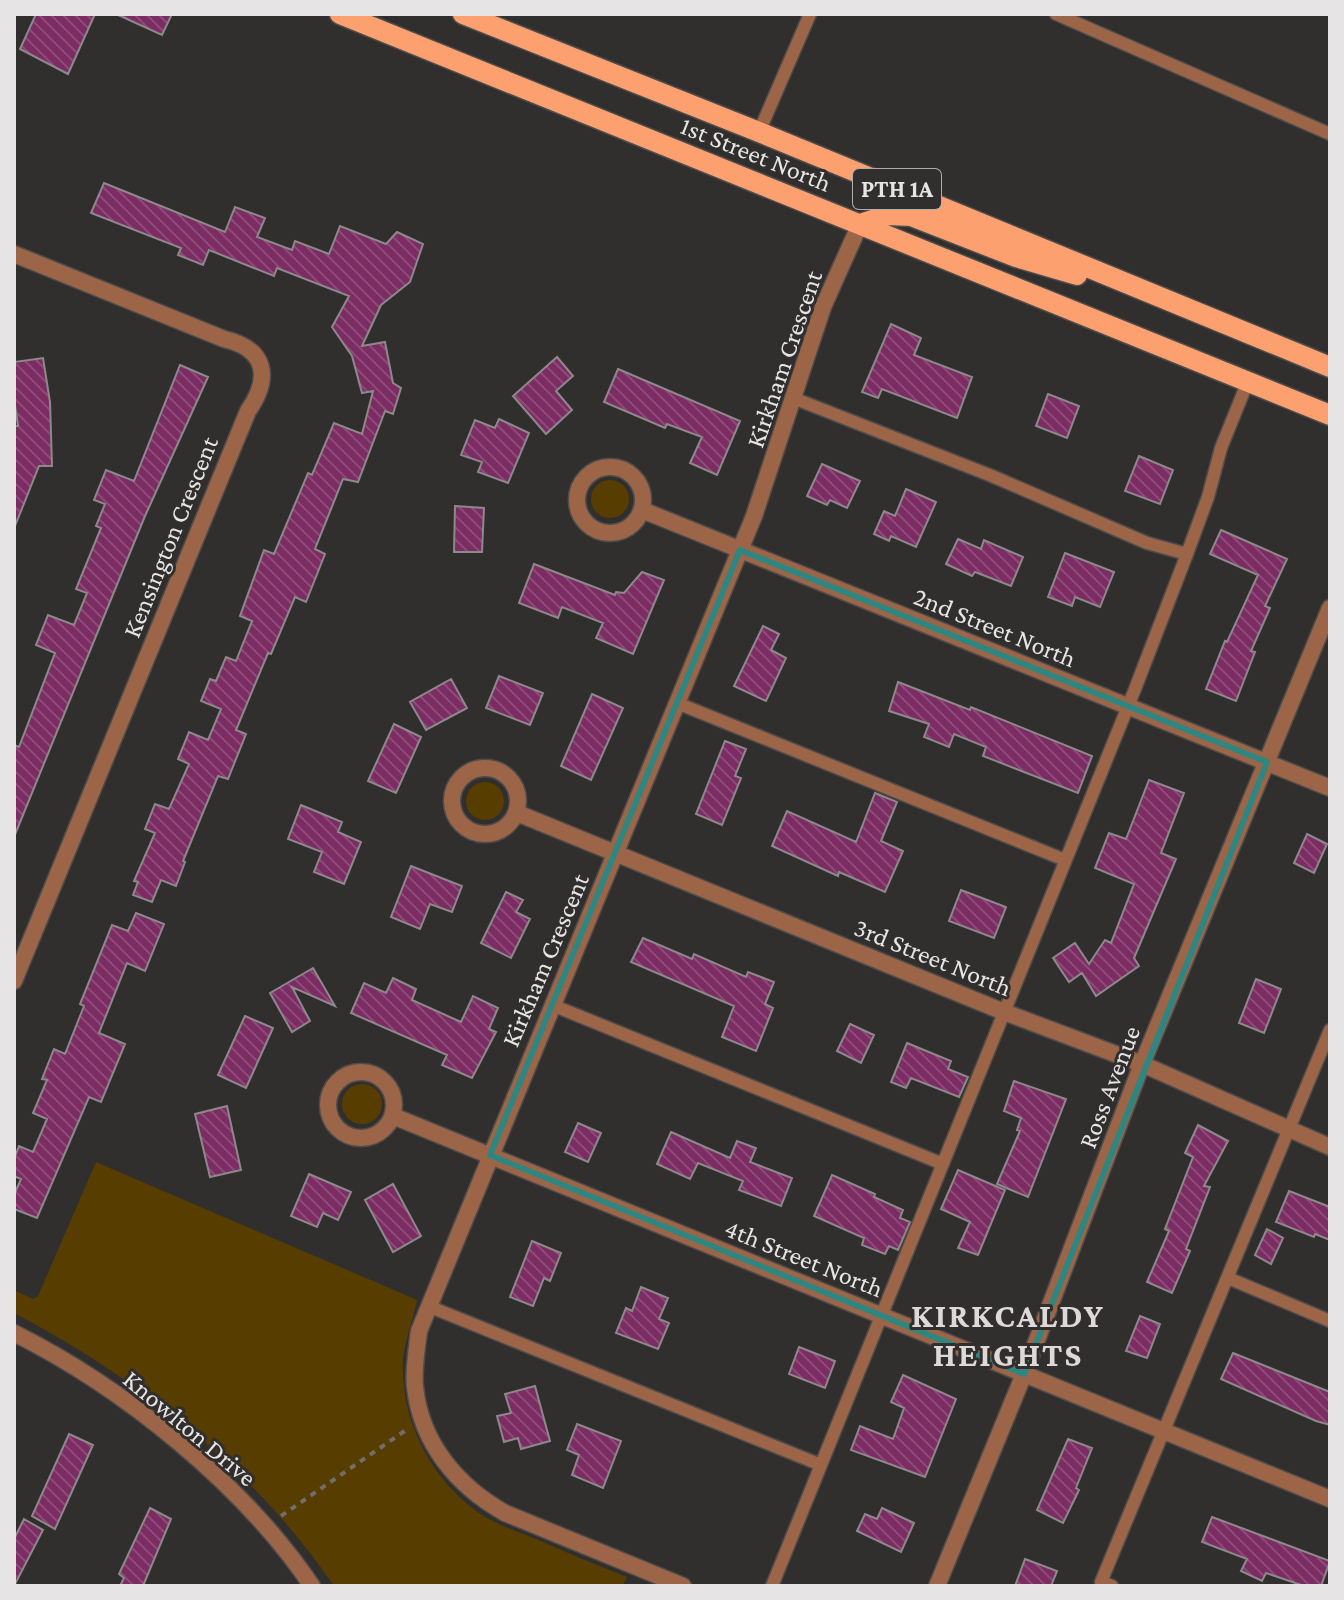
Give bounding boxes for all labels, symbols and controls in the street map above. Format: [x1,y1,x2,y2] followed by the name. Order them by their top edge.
[676,111,835,198] street label: 1st Street North
[853,169,941,209] road number: PTH 1A
[741,266,828,451] street label: Kirkham Crescent
[117,432,224,642] street label: Kensington Crescent
[909,582,1080,673] street label: 2nd Street North
[496,869,595,1051] street label: Kirkham Crescent
[850,913,1016,1002] street label: 3rd Street North
[1073,1022,1146,1153] street label: Ross Avenue
[720,1214,887,1303] street label: 4th Street North
[911,1297,1105,1373] district label: KIRKCALDY HEIGHTS
[117,1364,262,1492] street label: Knowlton Drive

